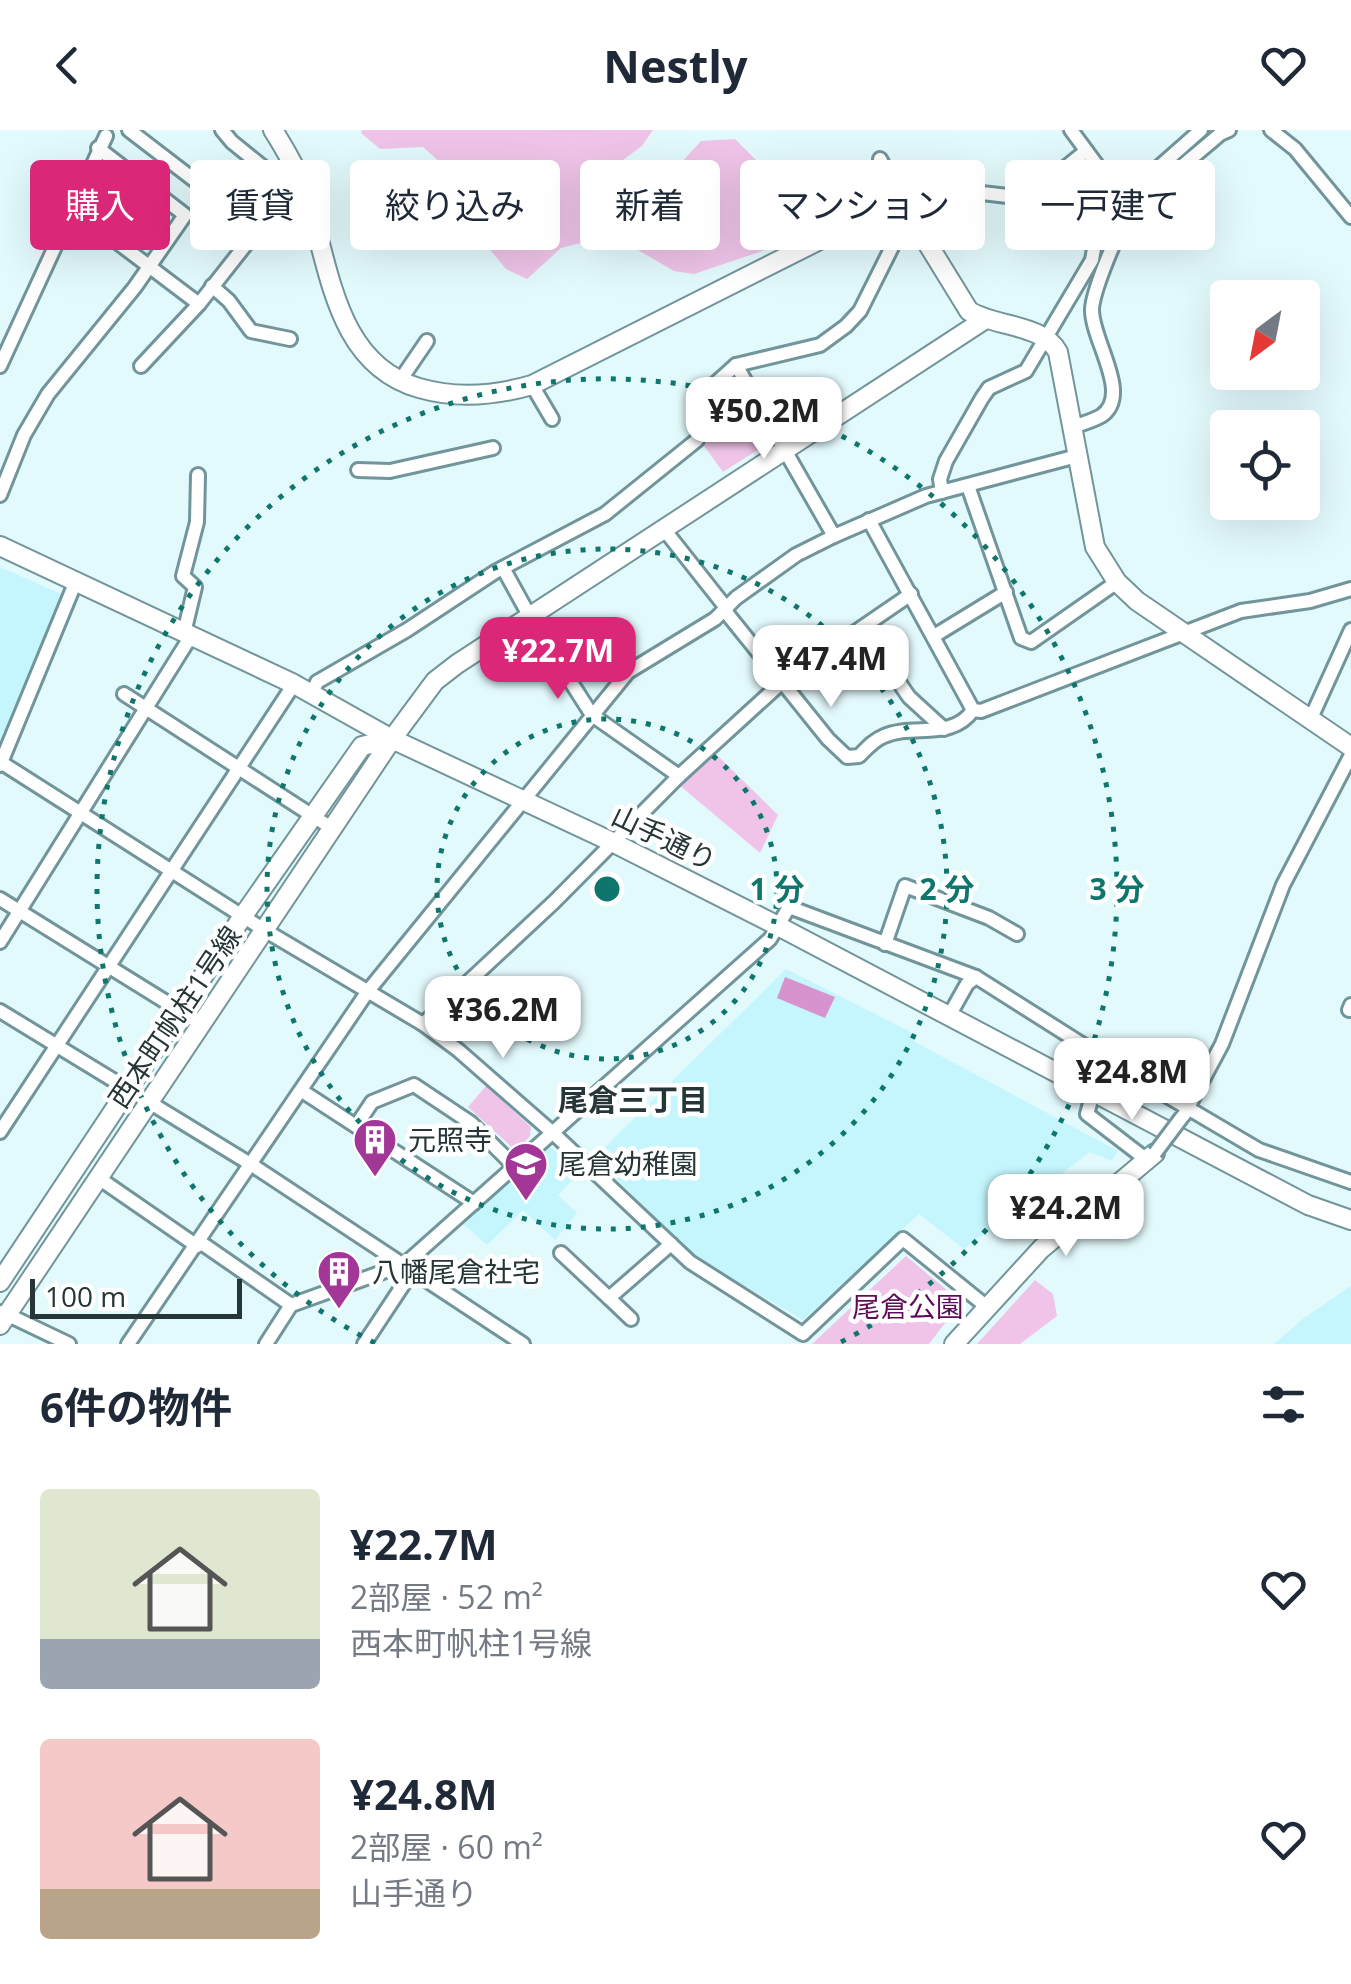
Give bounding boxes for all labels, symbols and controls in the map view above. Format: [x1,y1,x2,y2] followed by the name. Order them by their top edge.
[603,35,748,96] text: Nestly
[40,38,95,93] icon: back
[1256,38,1311,93] icon: heart
[30,160,170,250] chip: 購入
[190,160,330,250] chip: 賃貸
[350,160,560,250] chip: 絞り込み
[580,160,720,250] chip: 新着
[740,160,985,250] chip: マンション
[1005,160,1215,250] chip: 一戸建て
[1210,280,1320,390] north arrow
[1210,280,1320,520] map controls
[683,377,845,462] pin: ¥50.2M
[708,388,820,431] text: ¥50.2M
[1210,410,1320,520] button: locate
[477,617,639,702] pin: ¥22.7M
[750,625,912,710] pin: ¥47.4M
[502,628,614,671] text: ¥22.7M
[775,636,887,679] text: ¥47.4M
[606,795,723,879] street label: 山手通り
[750,868,804,909] text: 1 分
[920,868,974,909] text: 2 分
[1090,868,1144,909] text: 3 分
[589,871,625,907] centre of rings
[99,918,249,1115] street label: 西本町帆柱1号線
[422,976,584,1061] pin: ¥36.2M
[447,987,559,1030] text: ¥36.2M
[1051,1038,1213,1123] pin: ¥24.8M
[1076,1049,1188,1092] text: ¥24.8M
[558,1079,708,1120] district label: 尾倉三丁目
[352,1117,398,1178] building icon: 元照寺
[408,1120,492,1158] place label: 元照寺
[503,1141,549,1202] school or university icon: 尾倉幼稚園
[558,1144,698,1182] place label: 尾倉幼稚園
[985,1174,1147,1259] pin: ¥24.2M
[1010,1185,1122,1228] text: ¥24.2M
[316,1249,362,1310] building icon: 八幡尾倉社宅
[372,1252,540,1290] place label: 八幡尾倉社宅
[30,1274,242,1318] scale bar
[45,1277,126,1315] text: 100 m
[852,1287,964,1325] park label: 尾倉公園
[1256,1377,1311,1432] icon: filters
[40,1378,232,1435] text: 6件の物件
[350,1515,498,1572] text: ¥22.7M
[120,1529,240,1649] icon: home
[1256,1562,1311,1617] icon: heart
[350,1575,543,1618] text: 2部屋 · 52 m²
[350,1621,592,1664] text: 西本町帆柱1号線
[350,1765,498,1822] text: ¥24.8M
[120,1779,240,1899] icon: home
[1256,1812,1311,1867] icon: heart
[350,1825,543,1868] text: 2部屋 · 60 m²
[350,1871,478,1914] text: 山手通り

